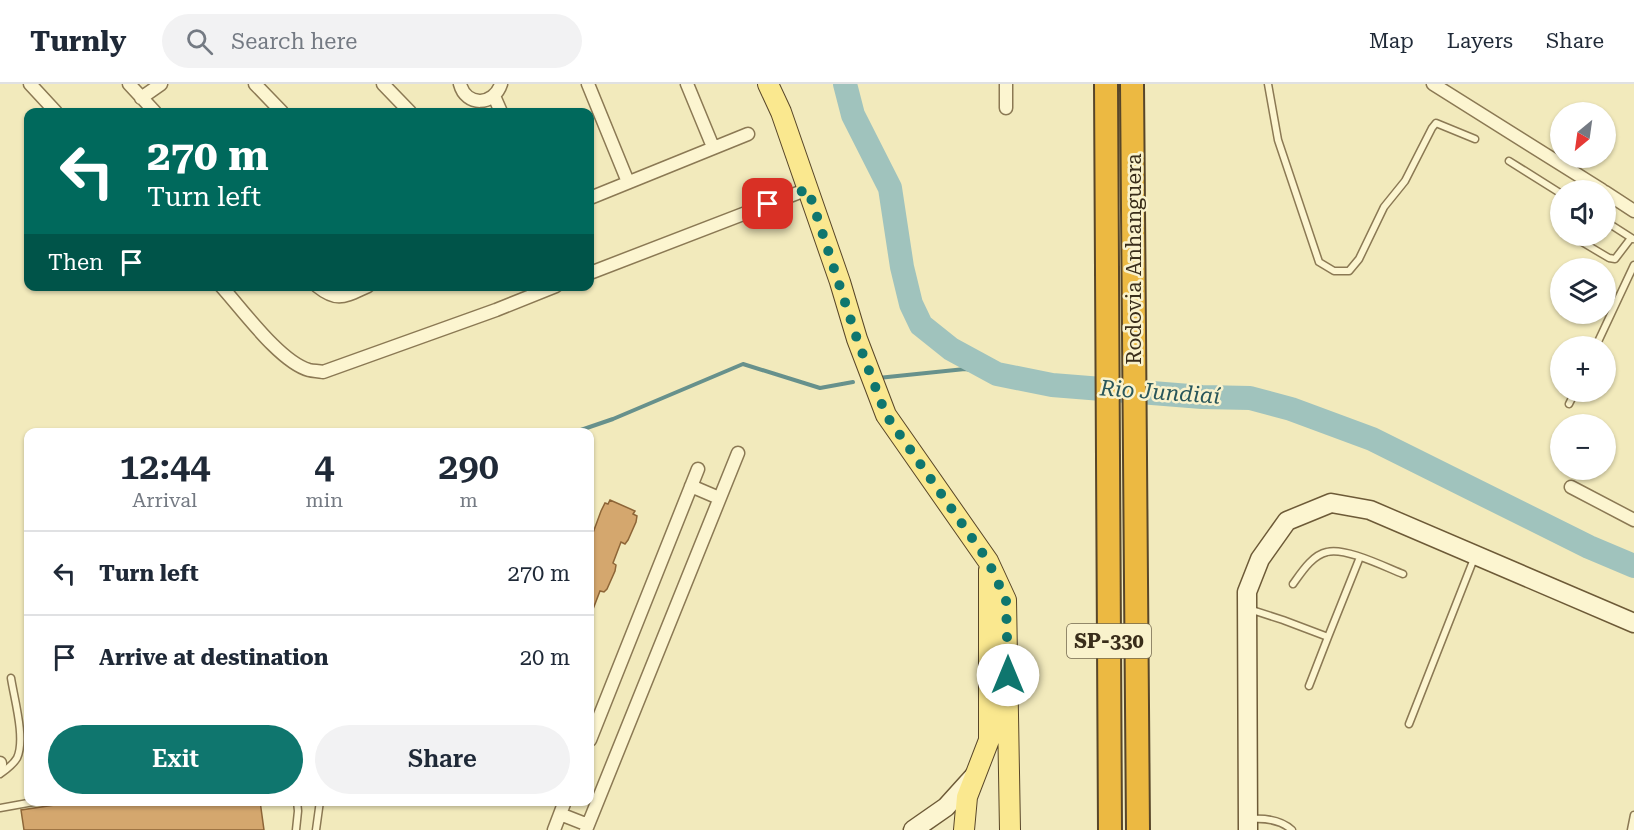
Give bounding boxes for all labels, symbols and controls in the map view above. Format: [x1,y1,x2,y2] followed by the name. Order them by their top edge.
[162,14,582,68] search box
[30,25,126,58] text: Turnly
[183,25,216,58] icon: search
[231,29,357,54] text: Search here
[1369,29,1414,53] text: Map
[1447,29,1513,53] text: Layers
[1546,29,1604,53] text: Share
[1550,102,1616,168] north arrow
[1550,102,1616,480] map controls
[147,131,269,180] text: 270 m
[48,132,126,210] icon: left
[1122,153,1146,365] street label: Rodovia Anhanguera
[742,178,793,229] pin
[1550,180,1616,246] button: sound
[147,181,261,213] text: Turn left
[751,187,784,220] icon: arrive
[115,246,148,279] icon: arrive
[48,250,103,275] text: Then
[1550,258,1616,324] button: layers
[1550,336,1616,402] button: +
[1098,375,1222,409] water label: Rio Jundiaí
[1550,414,1616,480] button: −
[119,446,210,488] text: 12:44
[314,446,334,488] text: 4
[438,446,499,488] text: 290
[132,488,197,512] text: Arrival
[306,488,343,512] text: min
[459,488,478,512] text: m
[48,557,81,590] icon: left
[99,561,199,586] text: Turn left
[507,561,570,586] text: 270 m
[1067,624,1151,658] road number: SP-330
[48,641,81,674] icon: arrive
[976,643,1040,707] position arrow
[99,645,328,670] text: Arrive at destination
[520,645,570,670] text: 20 m
[48,725,303,794] button: Exit
[315,725,570,794] button: Share

